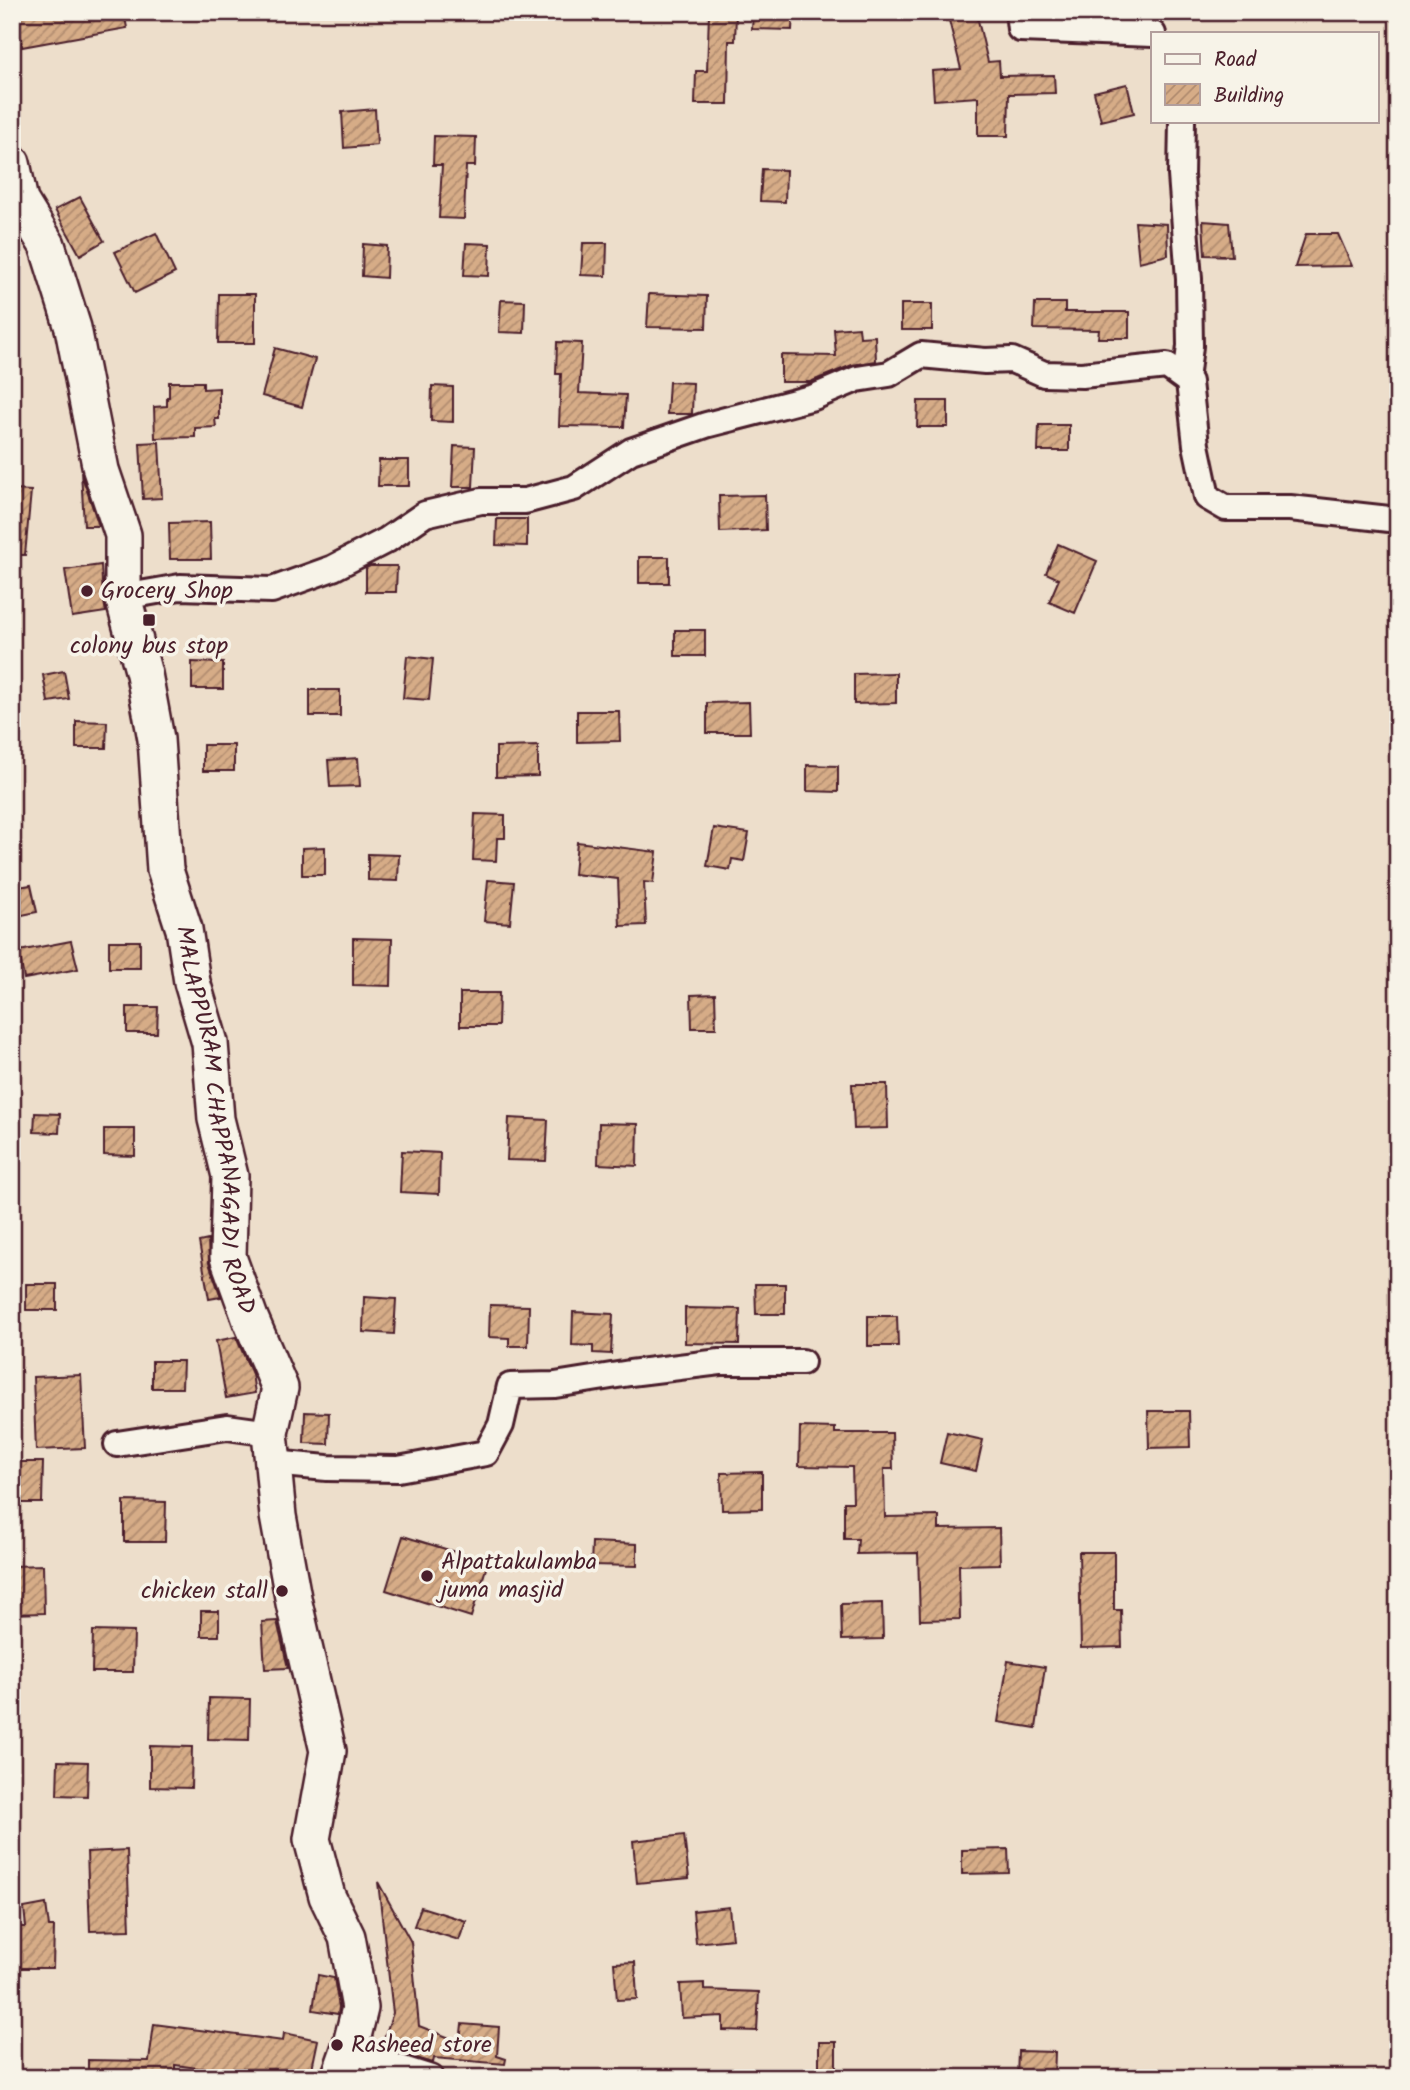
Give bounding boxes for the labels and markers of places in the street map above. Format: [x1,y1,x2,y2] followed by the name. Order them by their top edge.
[101,572,233,611] place label: Grocery Shop
[79,583,95,599] marker: Grocery Shop
[141,612,157,628] marker: colony bus stop
[70,627,228,666] place label: colony bus stop
[435,1543,597,1610] place label: Alpattakulamba juma masjid
[419,1568,435,1584] marker: Alpattakulamba juma masjid
[141,1572,268,1611] place label: chicken stall
[274,1583,290,1599] marker: chicken stall
[351,2026,492,2065] place label: Rasheed store
[329,2037,345,2053] marker: Rasheed store

